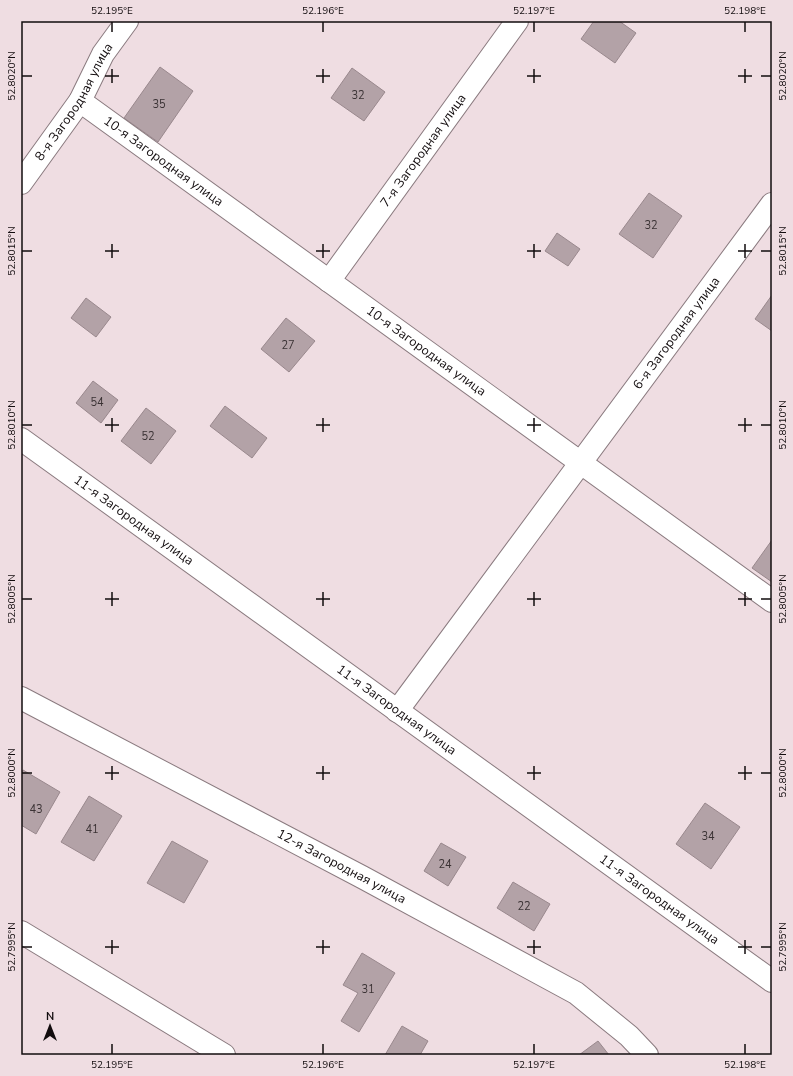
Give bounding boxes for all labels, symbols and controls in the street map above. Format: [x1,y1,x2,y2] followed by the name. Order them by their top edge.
[91,4,133,18] text: 52.195°E
[302,4,344,18] text: 52.196°E
[513,4,555,18] text: 52.197°E
[724,4,766,18] text: 52.198°E
[31,39,117,165] street label: 8-я Загородная улица
[5,51,19,101] text: 52.8020°N
[776,51,790,101] text: 52.8020°N
[351,88,365,103] house number: 32
[376,90,471,211] street label: 7-я Загородная улица
[152,97,166,112] house number: 35
[100,112,227,211] street label: 10-я Загородная улица
[644,218,658,233] house number: 32
[5,226,19,276] text: 52.8015°N
[776,226,790,276] text: 52.8015°N
[629,273,724,393] street label: 6-я Загородная улица
[362,302,490,401] street label: 10-я Загородная улица
[281,338,295,353] house number: 27
[90,395,104,410] house number: 54
[5,400,19,450] text: 52.8010°N
[776,400,790,450] text: 52.8010°N
[141,429,155,444] house number: 52
[70,471,197,570] street label: 11-я Загородная улица
[5,574,19,624] text: 52.8005°N
[776,574,790,624] text: 52.8005°N
[333,661,460,759] street label: 11-я Загородная улица
[5,748,19,798] text: 52.8000°N
[776,748,790,798] text: 52.8000°N
[29,802,43,817] house number: 43
[85,822,99,837] house number: 41
[274,825,409,908] street label: 12-я Загородная улица
[701,829,715,844] house number: 34
[596,850,723,949] street label: 11-я Загородная улица
[438,857,452,872] house number: 24
[517,899,531,914] house number: 22
[5,922,19,972] text: 52.7995°N
[776,922,790,972] text: 52.7995°N
[361,982,375,997] house number: 31
[30,1006,70,1046] north arrow
[46,1009,54,1024] text: N
[91,1058,133,1072] text: 52.195°E
[302,1058,344,1072] text: 52.196°E
[513,1058,555,1072] text: 52.197°E
[724,1058,766,1072] text: 52.198°E

